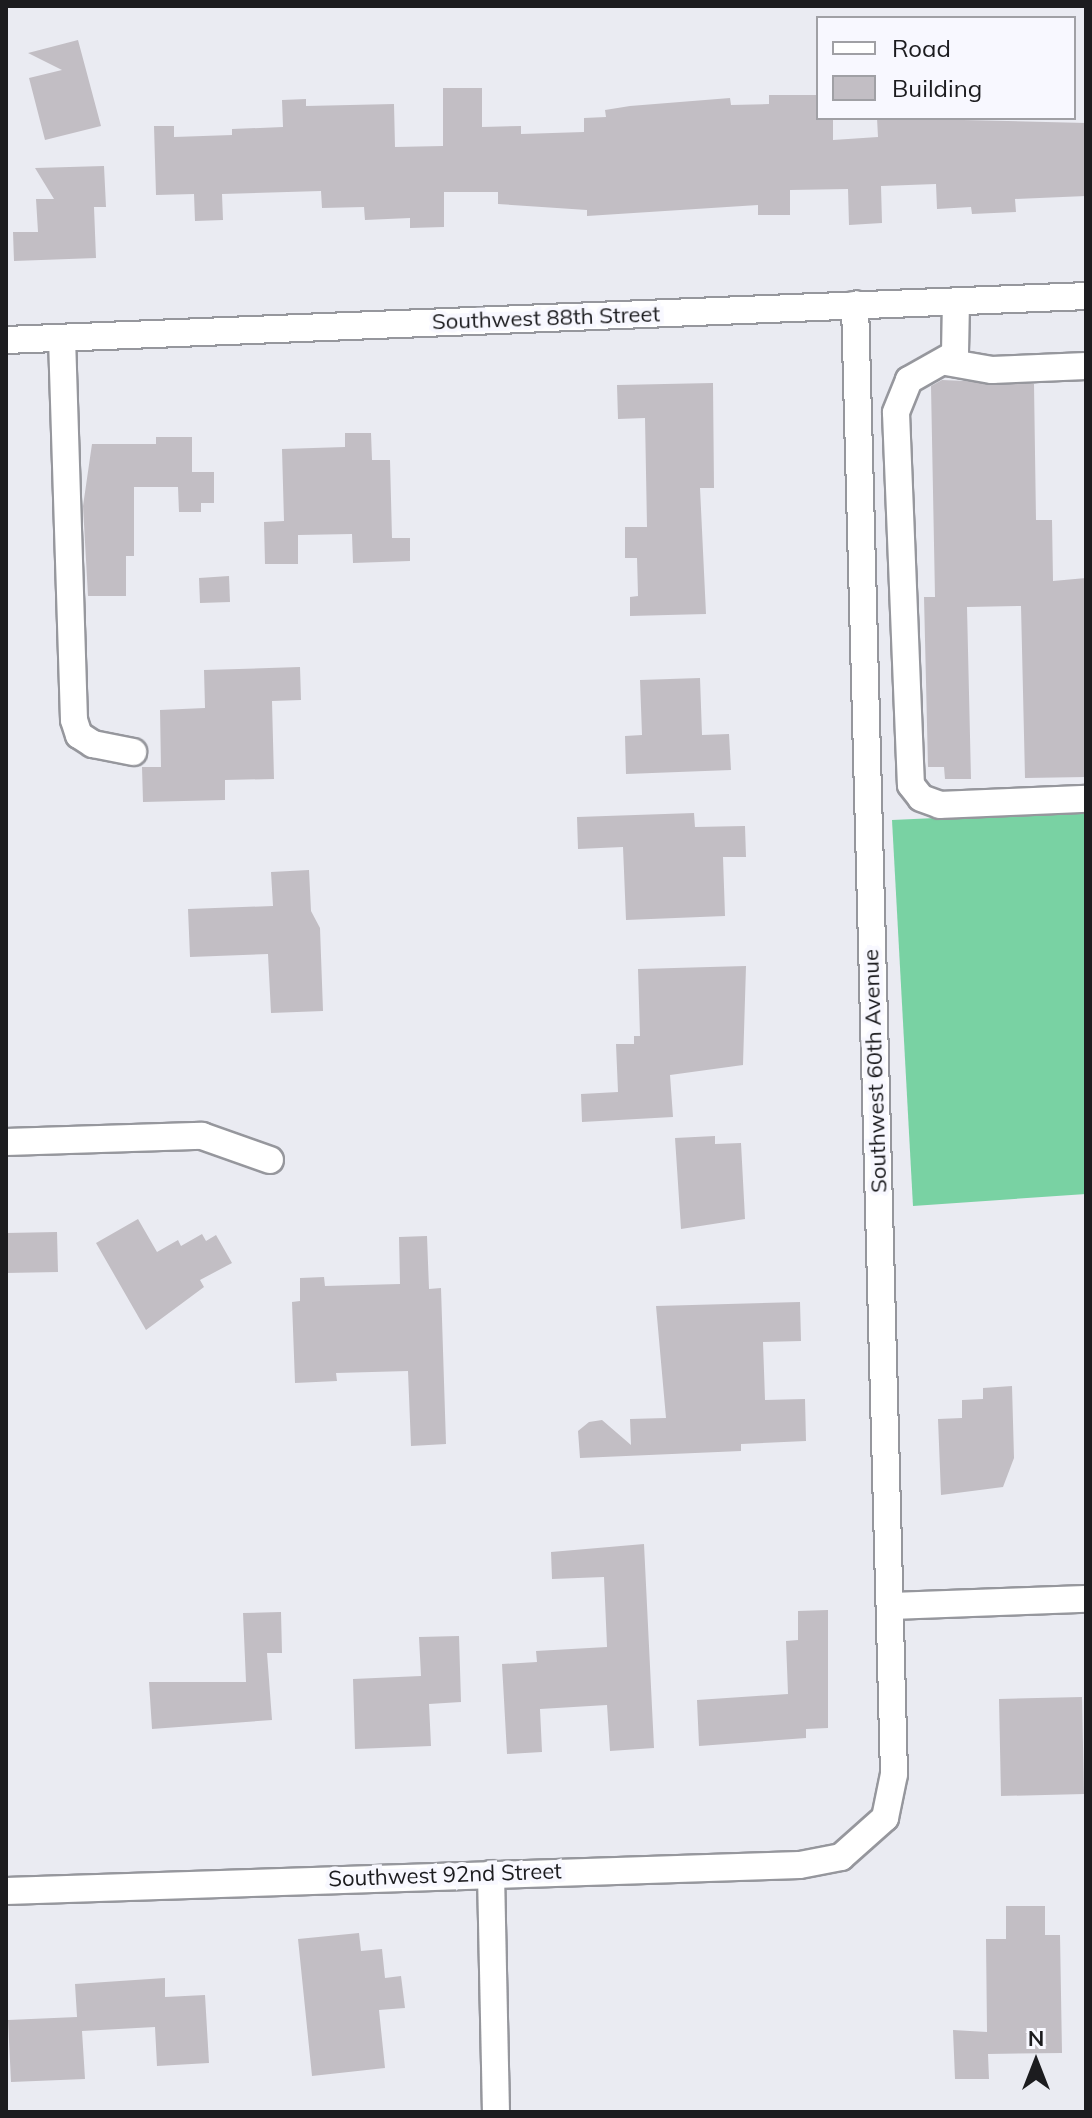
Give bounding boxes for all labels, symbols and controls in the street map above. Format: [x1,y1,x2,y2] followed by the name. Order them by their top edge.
[816,16,1076,120] legend
[892,33,951,63] text: Road
[892,73,982,103] text: Building
[432,301,660,335] street label: Southwest 88th Street
[858,949,892,1193] street label: Southwest 60th Avenue
[328,1858,562,1892] street label: Southwest 92nd Street
[996,2022,1076,2102] north arrow
[1028,2024,1044,2052] text: N

